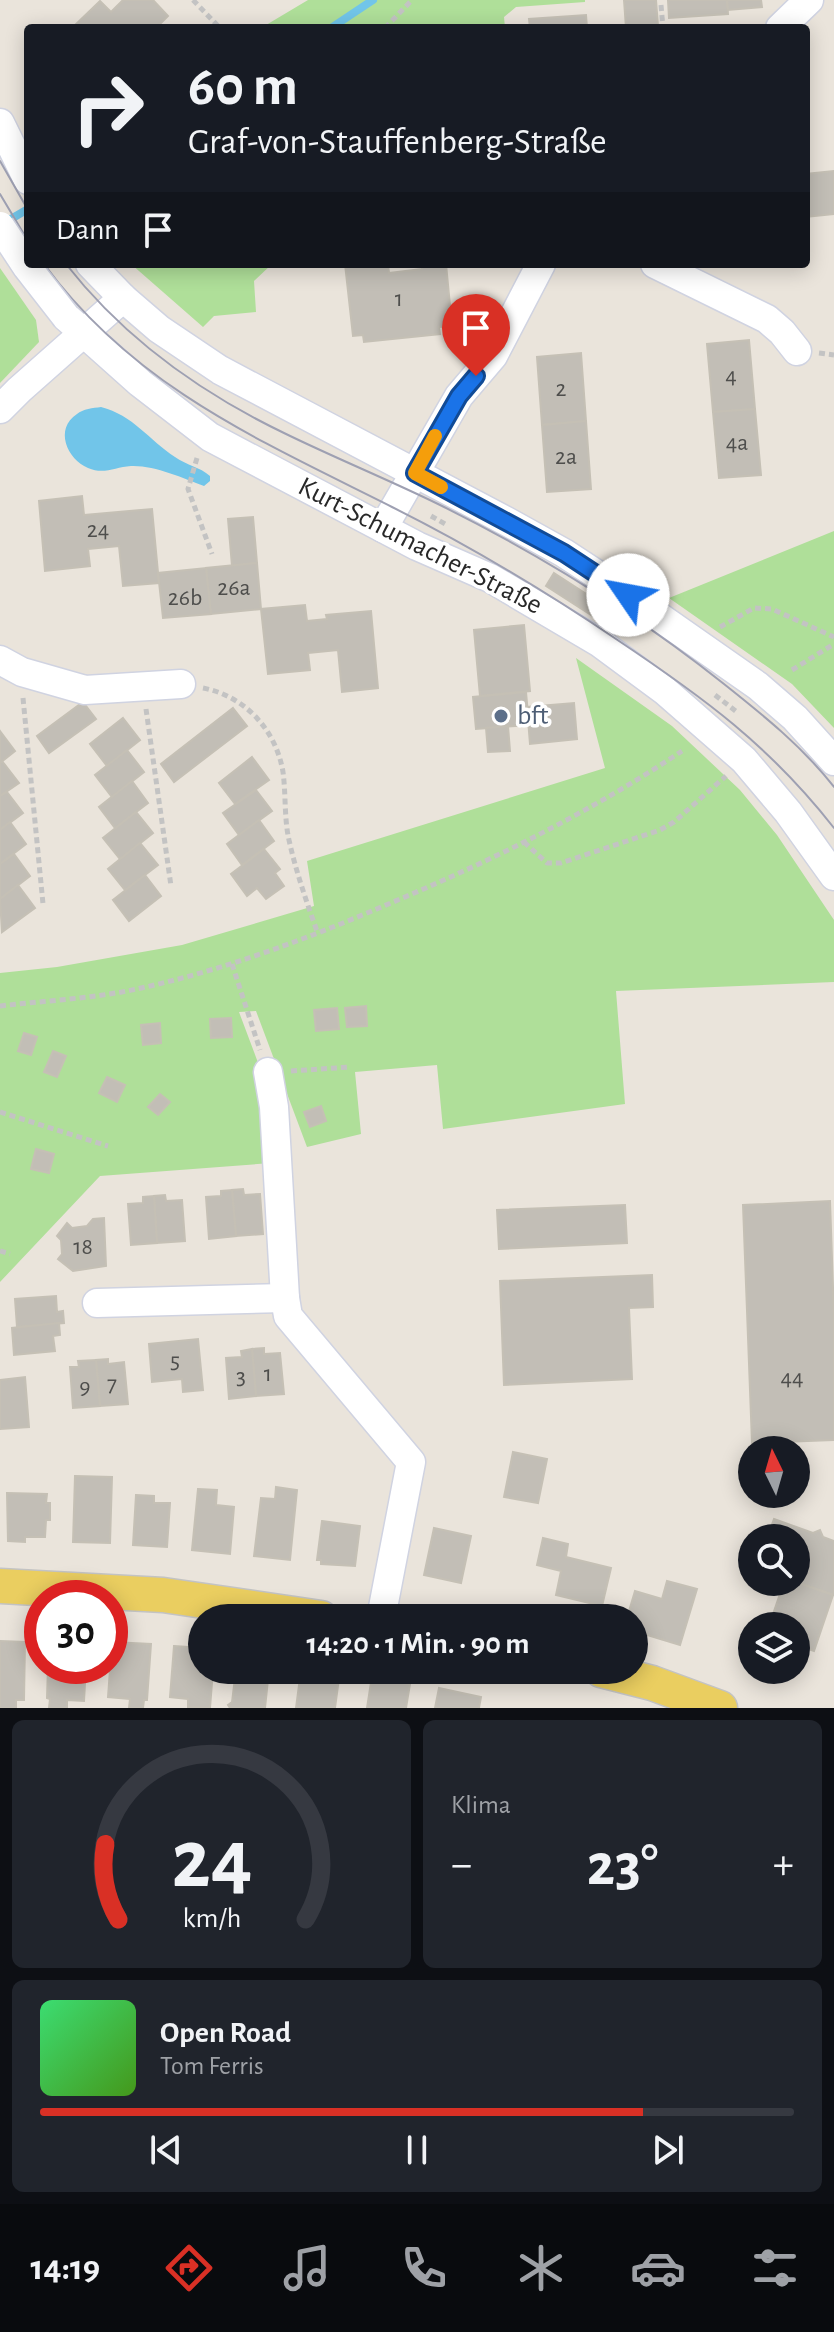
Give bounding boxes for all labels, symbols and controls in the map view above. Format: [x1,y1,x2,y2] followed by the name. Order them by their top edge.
[56,56,160,160] icon: right
[188,59,298,115] text: 60 m
[188,124,607,160] text: Graf-von-Stauffenberg-Straße
[136,208,180,252] icon: arrive
[56,215,120,245] text: Dann
[395,287,403,311] house number: 1
[442,294,510,376] pin
[454,306,498,350] icon: arrive
[725,364,737,388] house number: 4
[556,377,567,401] house number: 2
[726,431,748,455] house number: 4a
[555,445,577,469] house number: 2a
[294,472,546,620] street label: Kurt-Schumacher-Straße
[87,518,109,542] house number: 24
[586,553,670,637] position arrow
[217,576,251,600] house number: 26a
[168,586,202,610] house number: 26b
[517,702,549,730] place label: bft
[492,707,510,725] marker: bft
[73,1235,93,1259] house number: 18
[170,1349,180,1373] house number: 5
[264,1362,272,1386] house number: 1
[236,1365,246,1389] house number: 3
[780,1366,804,1390] house number: 44
[107,1372,117,1396] house number: 7
[79,1375,91,1399] house number: 9
[738,1436,810,1508] north arrow
[738,1436,810,1684] map controls
[738,1524,810,1596] button: search
[24,1580,128,1684] speed limit sign: 30
[738,1612,810,1684] button: layers
[306,1629,530,1659] text: 14:20 · 1 Min. · 90 m
[451,1792,511,1818] text: Klima
[171,1819,252,1903] text: 24
[587,1836,658,1896] text: 23°
[451,1843,472,1887] text: −
[773,1843,794,1887] text: +
[182,1904,241,1933] text: km/h
[160,2018,291,2048] text: Open Road
[160,2053,264,2079] text: Tom Ferris
[144,2128,188,2172] icon: previous
[395,2128,439,2172] icon: pause
[646,2128,690,2172] icon: next
[161,2240,217,2296] icon: directions
[279,2240,335,2296] icon: music
[396,2240,452,2296] icon: phone
[513,2240,569,2296] icon: climate
[630,2240,686,2296] icon: car
[747,2240,803,2296] icon: filters
[31,2250,100,2286] text: 14:19

